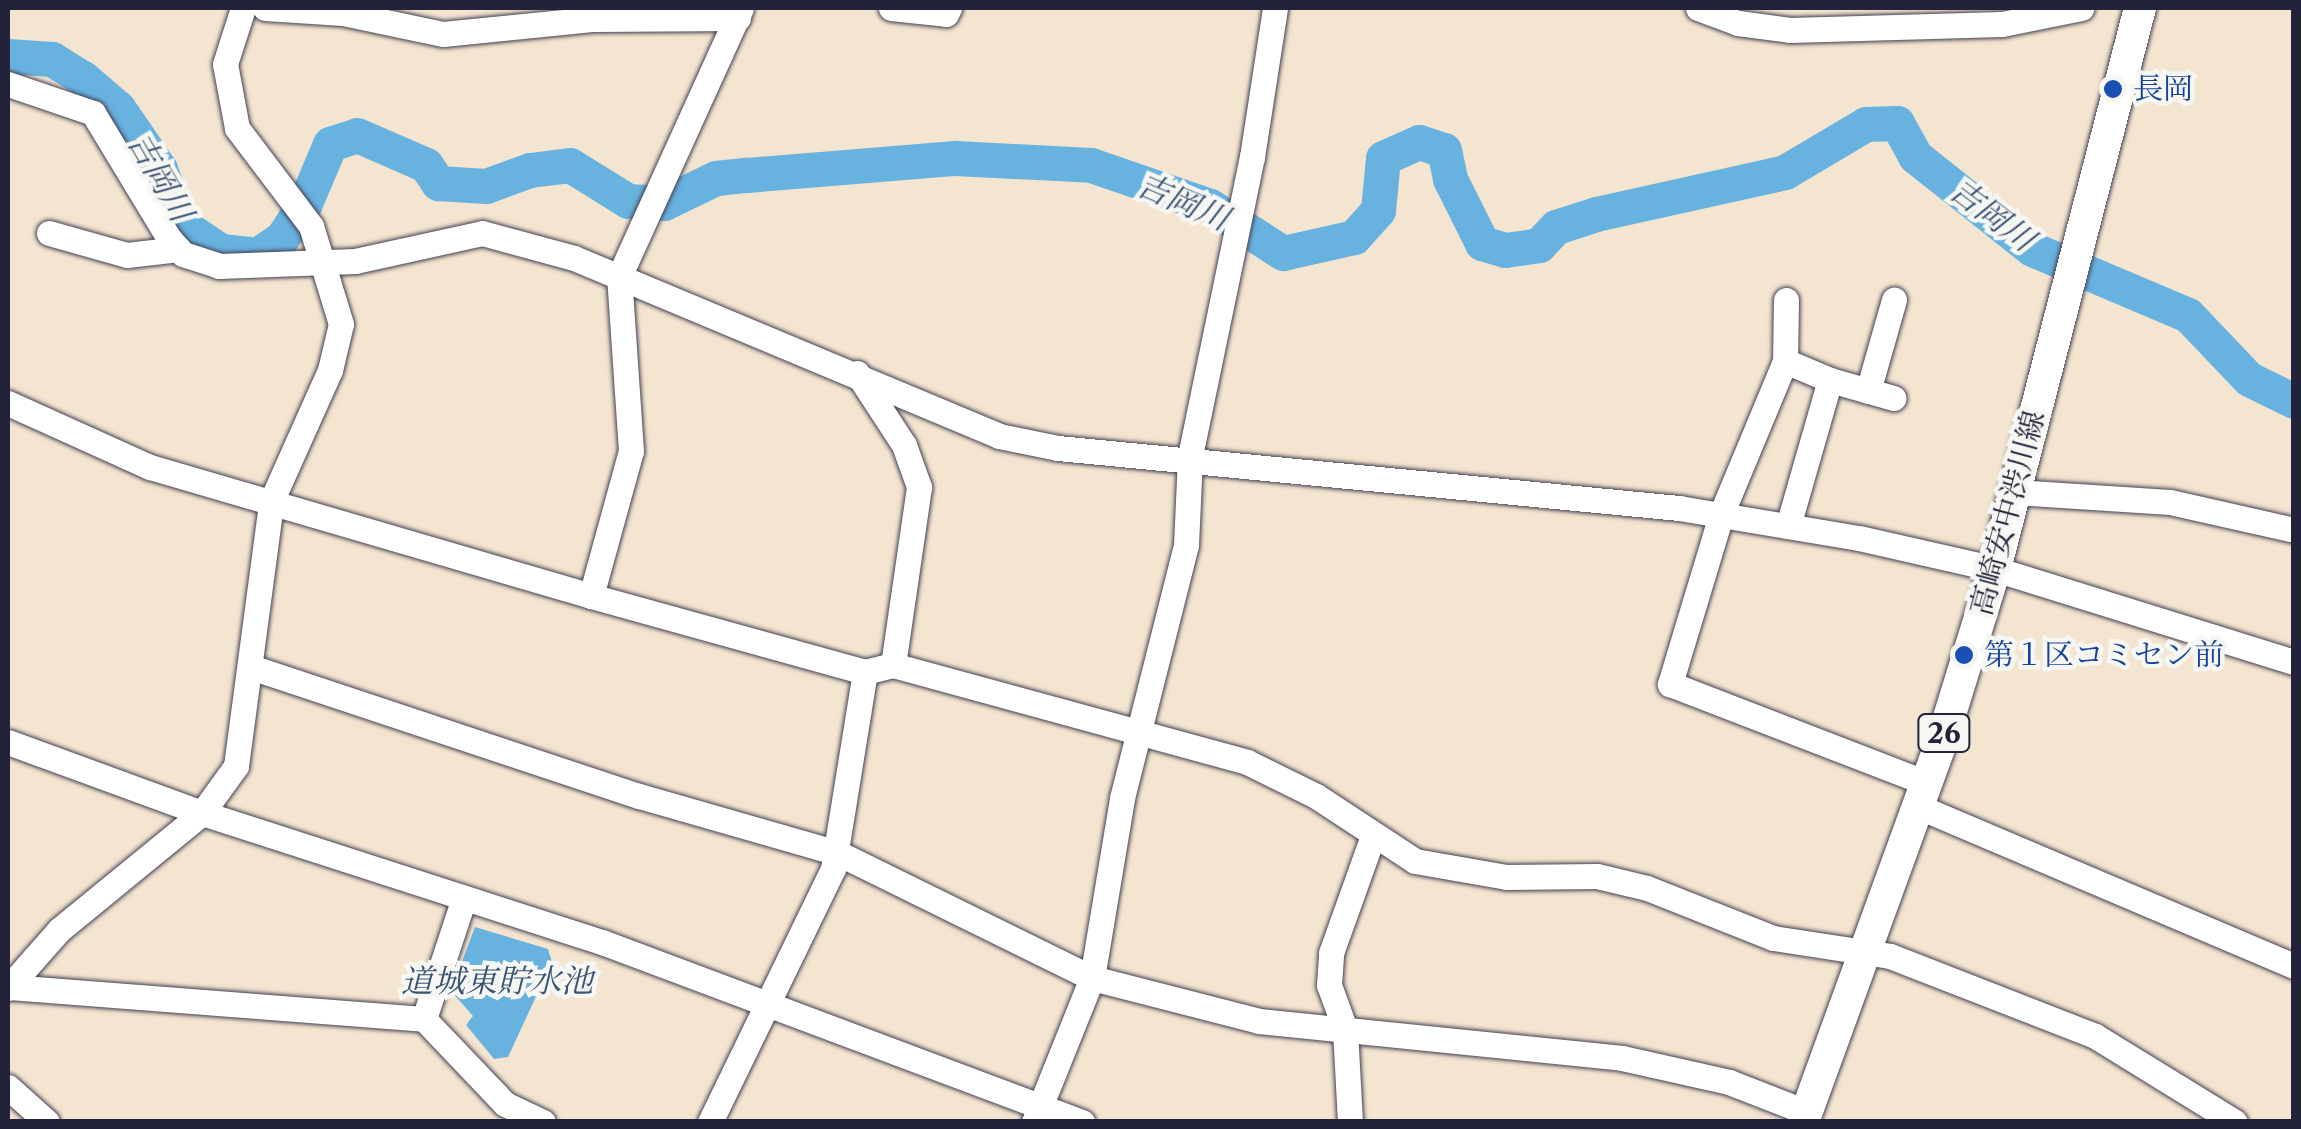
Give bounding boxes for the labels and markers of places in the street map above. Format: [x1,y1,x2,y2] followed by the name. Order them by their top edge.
[2133,71,2193,107] place label: 長岡
[2102,78,2124,100] marker: 長岡
[1984,637,2224,673] place label: 第１区コミセン前
[1953,644,1975,666] marker: 第１区コミセン前

